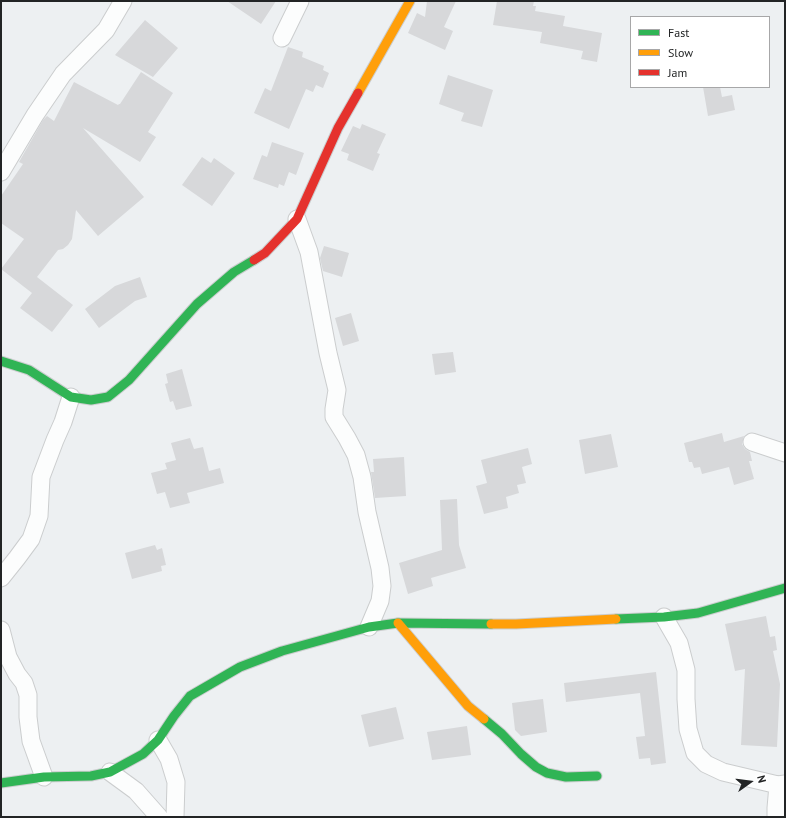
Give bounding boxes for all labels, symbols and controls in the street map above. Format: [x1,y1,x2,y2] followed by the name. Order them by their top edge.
[630,16,770,88] legend
[668,25,689,40] text: Fast
[668,45,693,60] text: Slow
[668,65,687,80] text: Jam
[730,762,770,802] north arrow
[754,774,769,784] text: N

